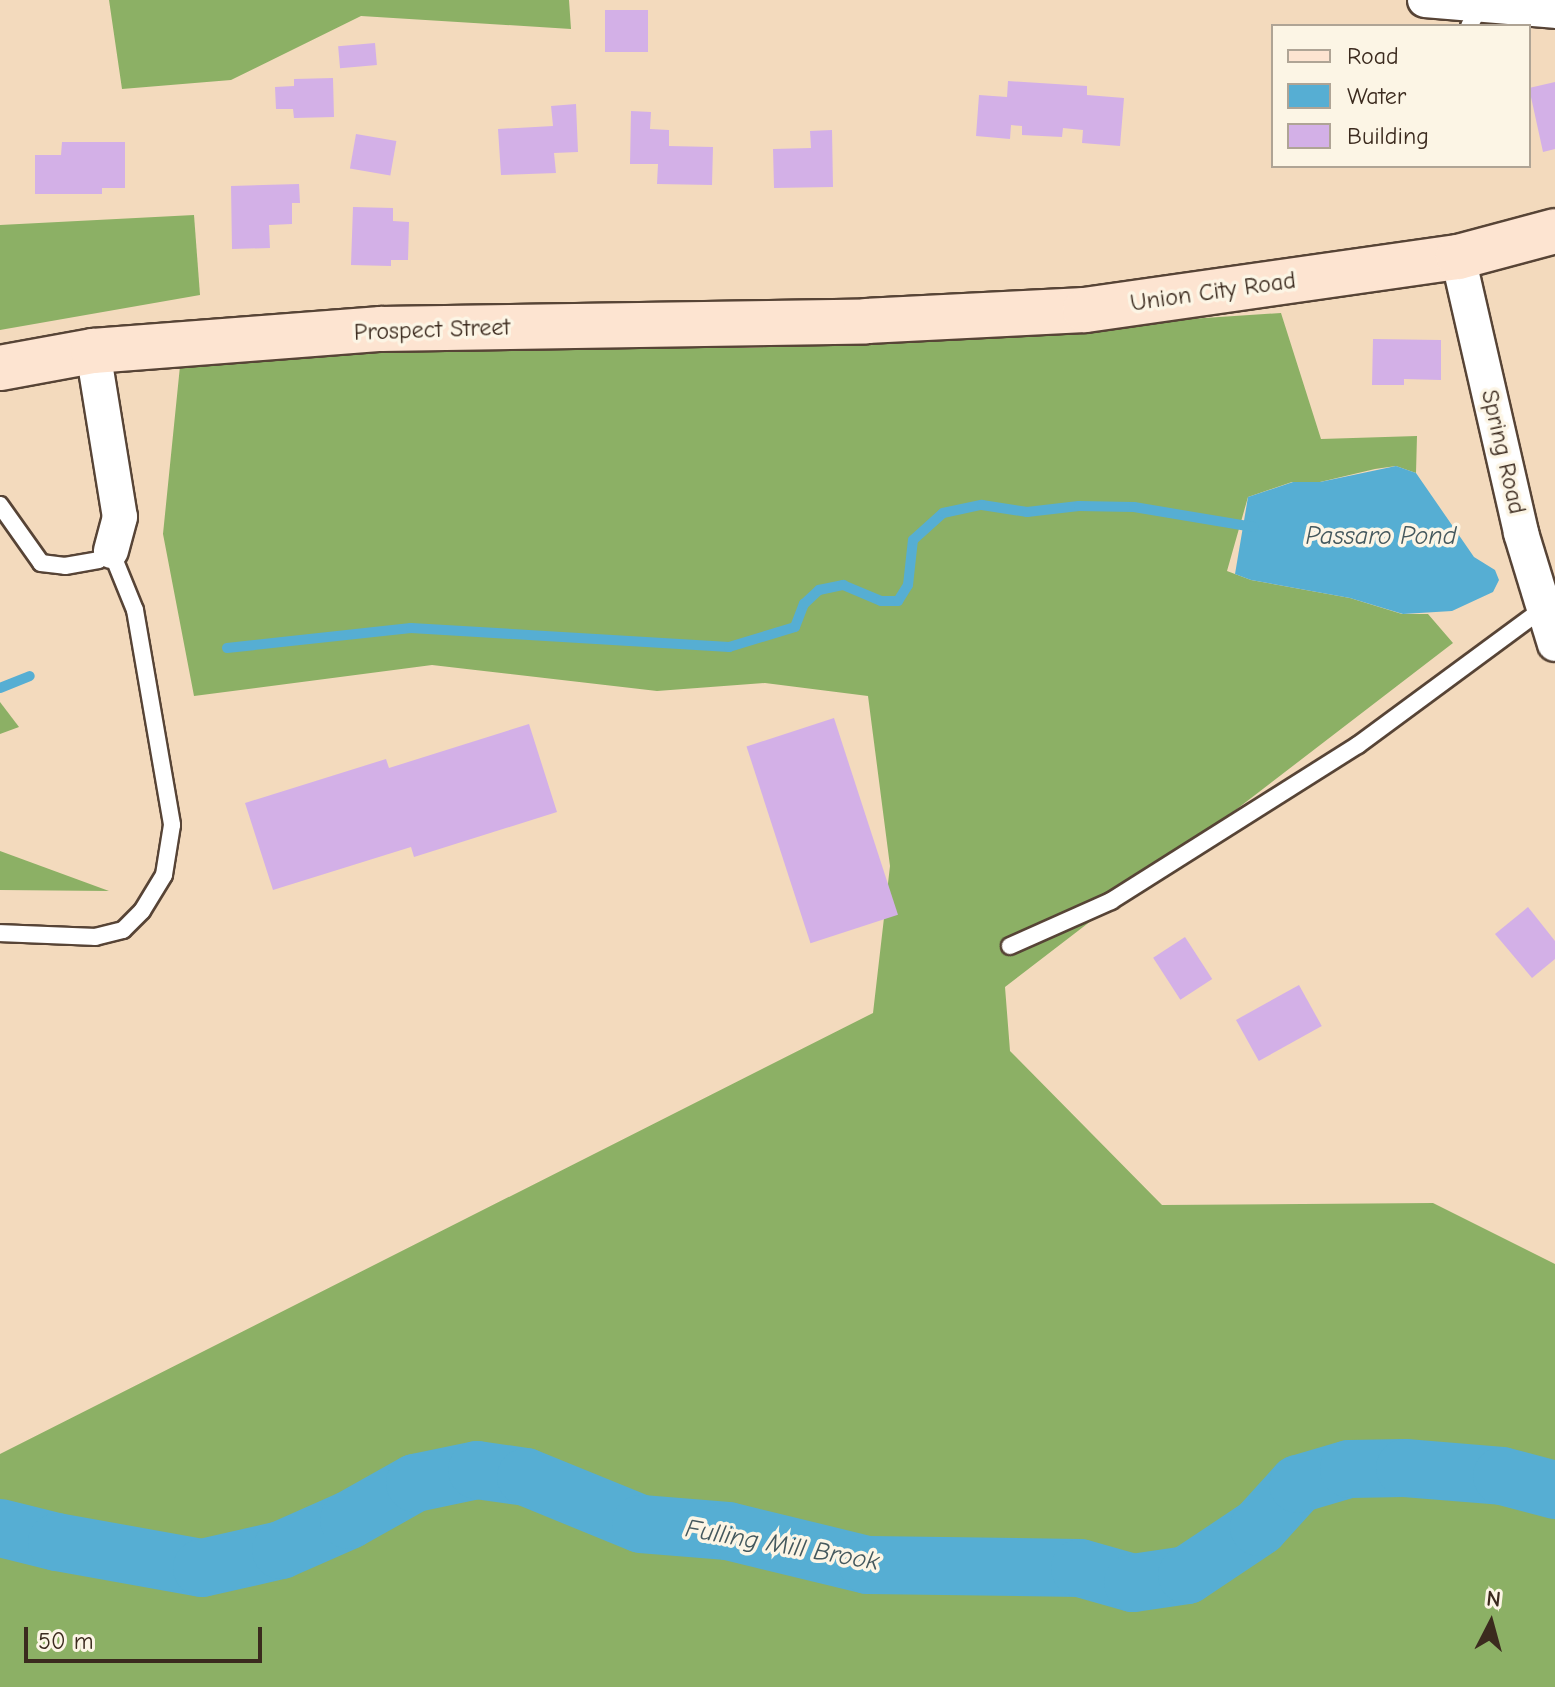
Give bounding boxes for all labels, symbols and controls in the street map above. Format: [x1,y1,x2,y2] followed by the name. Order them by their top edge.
[1271,24,1531,168] legend
[1347,42,1399,70] text: Road
[1347,82,1406,110] text: Water
[1347,122,1429,150] text: Building
[1128,266,1298,318] street label: Union City Road
[353,313,511,347] street label: Prospect Street
[1475,387,1531,517] street label: Spring Road
[1305,521,1457,553] water label: Passaro Pond
[683,1514,881,1578] water label: Fulling Mill Brook
[1451,1583,1531,1663] north arrow
[1485,1585,1502,1613] text: N
[28,1611,266,1661] scale bar
[38,1627,94,1655] text: 50 m

